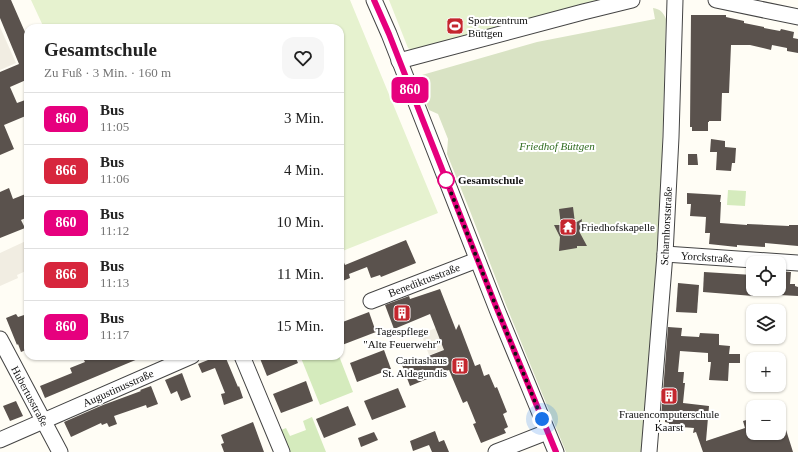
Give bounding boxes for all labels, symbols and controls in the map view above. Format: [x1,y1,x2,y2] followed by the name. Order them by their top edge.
[468,14,528,39] place label: Sportzentrum Büttgen
[445,16,465,36] sports icon: Sportzentrum Büttgen
[282,37,324,79] button: heart
[44,39,157,60] text: Gesamtschule
[44,65,171,80] text: Zu Fuß · 3 Min. · 160 m
[387,77,433,103] line badge: 860
[400,82,421,97] text: 860
[100,102,124,118] text: Bus
[284,110,324,126] text: 3 Min.
[56,111,77,126] text: 860
[100,119,129,134] text: 11:05
[518,140,595,152] park label: Friedhof Büttgen
[100,154,124,170] text: Bus
[284,162,324,178] text: 4 Min.
[56,163,77,178] text: 866
[100,171,129,186] text: 11:06
[437,171,455,189] marker: Gesamtschule
[458,174,524,186] place label: Gesamtschule
[658,186,674,266] street label: Scharnhorststraße
[100,206,124,222] text: Bus
[276,214,324,230] text: 10 Min.
[56,215,77,230] text: 860
[558,217,578,237] temple icon: Friedhofskapelle
[581,221,655,233] place label: Friedhofskapelle
[100,223,129,238] text: 11:12
[680,249,734,265] street label: Yorckstraße
[746,256,786,440] map controls
[746,256,786,296] button: locate
[100,258,124,274] text: Bus
[386,261,462,299] street label: Benediktusstraße
[277,266,324,282] text: 11 Min.
[56,267,77,282] text: 866
[100,275,129,290] text: 11:13
[392,303,412,323] building icon: Tagespflege "Alte Feuerwehr"
[746,304,786,344] button: layers
[100,310,124,326] text: Bus
[276,318,324,334] text: 15 Min.
[56,319,77,334] text: 860
[363,325,441,350] place label: Tagespflege "Alte Feuerwehr"
[100,327,129,342] text: 11:17
[746,352,786,392] button: +
[382,354,447,379] place label: Caritashaus St. Aldegundis
[450,356,470,376] building icon: Caritashaus St. Aldegundis
[9,364,51,428] street label: Hubertusstraße
[81,367,155,409] street label: Augustinusstraße
[659,386,679,406] building icon: Frauencomputerschule Kaarst
[746,400,786,440] button: −
[619,408,719,433] place label: Frauencomputerschule Kaarst
[532,409,552,429] your location

